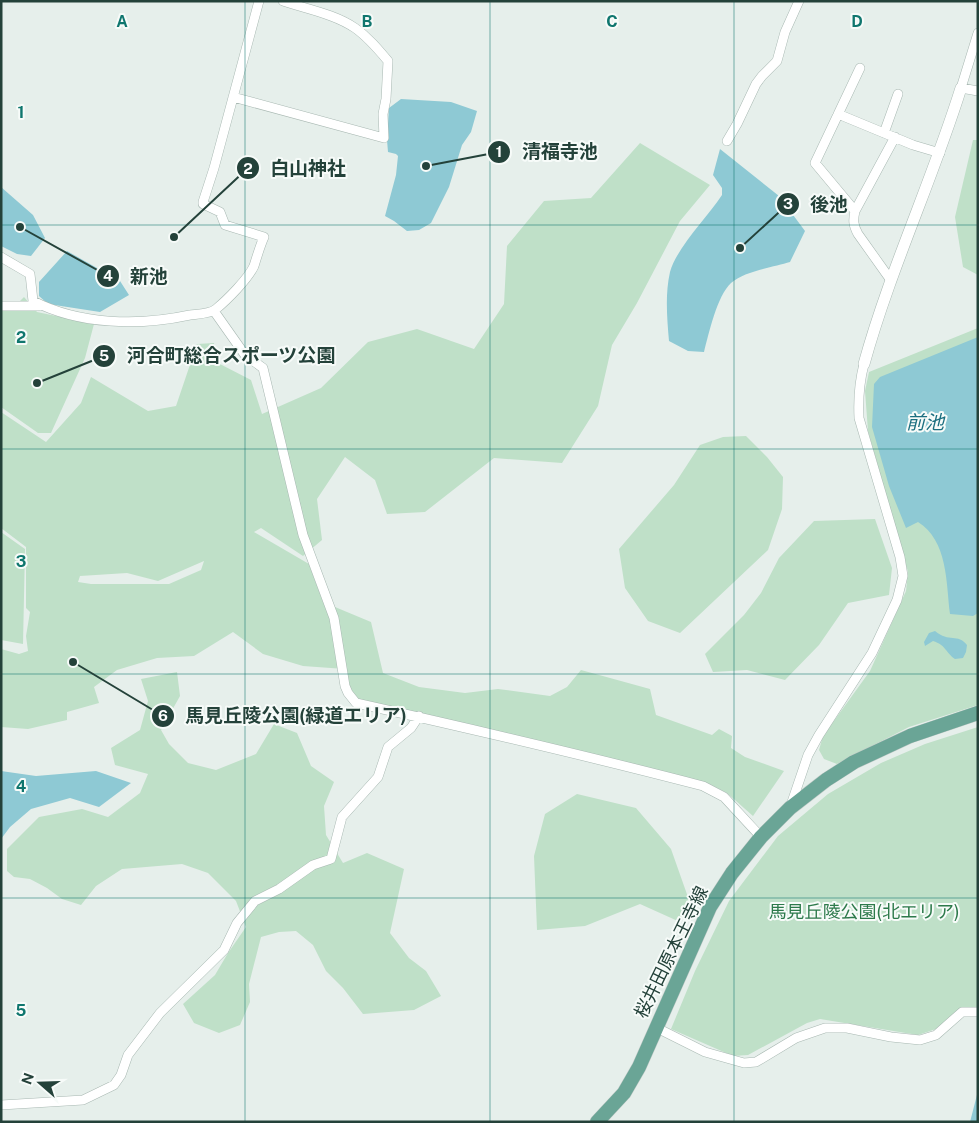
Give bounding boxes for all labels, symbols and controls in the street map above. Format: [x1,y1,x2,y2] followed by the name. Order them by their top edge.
[116,12,128,31] text: A
[362,12,373,31] text: B
[606,12,618,31] text: C
[851,12,863,31] text: D
[18,103,24,122] text: 1
[487,135,608,169] callout: 清福寺池
[522,140,598,162] text: 清福寺池
[496,143,502,160] text: 1
[235,151,356,185] callout: 白山神社
[270,157,346,179] text: 白山神社
[243,160,253,177] text: 2
[775,187,858,221] callout: 後池
[810,193,848,215] text: 後池
[783,195,793,212] text: 3
[95,259,178,293] callout: 新池
[130,265,168,287] text: 新池
[103,267,113,284] text: 4
[16,328,26,347] text: 2
[91,339,345,373] callout: 河合町総合スポーツ公園
[127,344,335,366] text: 河合町総合スポーツ公園
[99,347,109,364] text: 5
[906,411,946,433] water label: 前池
[16,552,26,571] text: 3
[151,699,417,733] callout: 馬見丘陵公園(緑道エリア)
[185,704,407,726] text: 馬見丘陵公園(緑道エリア)
[158,707,168,724] text: 6
[16,777,27,796] text: 4
[630,883,712,1021] street label: 桜井田原本王寺線
[768,901,960,922] park label: 馬見丘陵公園(北エリア)
[16,1001,27,1020] text: 5
[15,1058,65,1108] north arrow
[18,1071,37,1086] text: N

